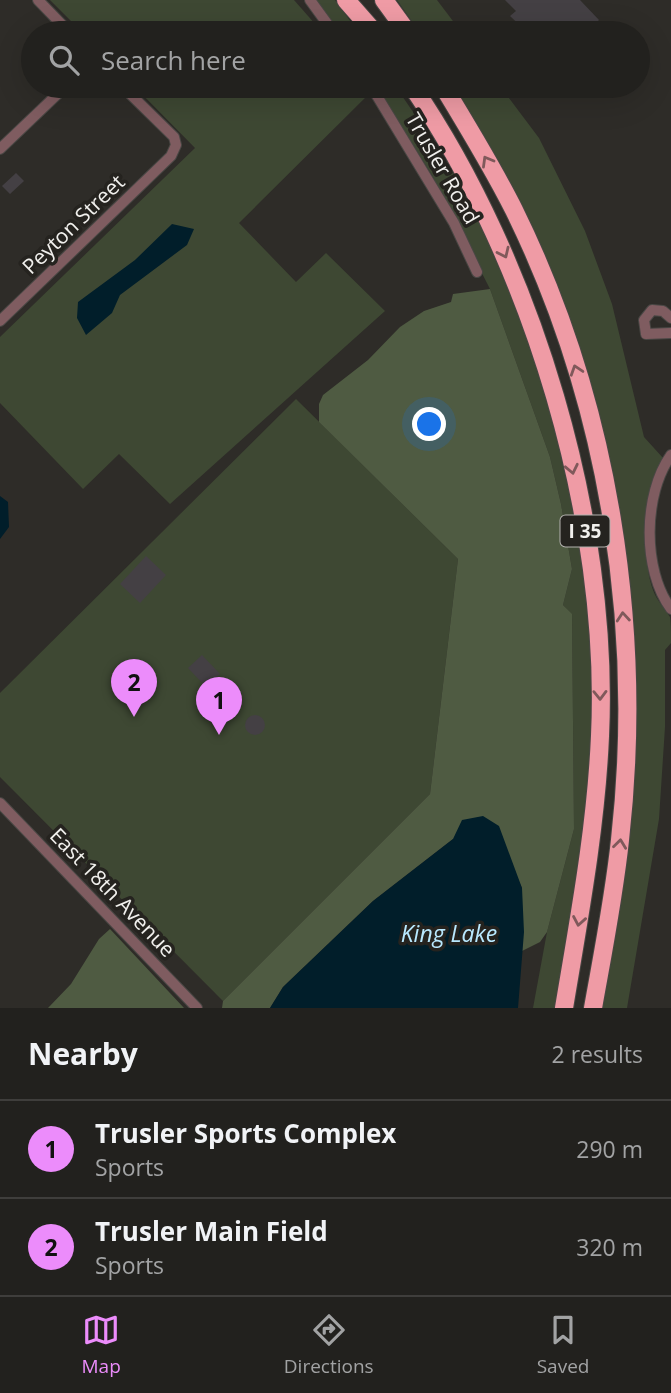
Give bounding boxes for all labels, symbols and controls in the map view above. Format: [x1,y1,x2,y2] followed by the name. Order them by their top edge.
[21,21,650,98] search box
[45,41,83,79] icon: search
[101,42,246,78] text: Search here
[400,107,486,229] street label: Trusler Road
[483,155,496,168] one-way arrow
[16,168,130,280] street label: Peyton Street
[496,246,510,258] one-way arrow
[570,364,584,377] one-way arrow
[412,407,446,441] your location
[564,463,579,475] one-way arrow
[560,516,610,546] road number: I 35
[616,611,631,622] one-way arrow
[111,659,157,717] pin: 2
[196,677,242,735] pin: 1
[592,690,608,700] one-way arrow
[44,821,182,963] street label: East 18th Avenue
[612,838,627,850] one-way arrow
[572,915,587,927] one-way arrow
[401,917,497,949] water label: King Lake
[28,1033,138,1074] text: Nearby
[552,1038,643,1070] text: 2 results
[95,1115,396,1151] text: Trusler Sports Complex
[44,1133,58,1165] text: 1
[576,1133,643,1165] text: 290 m
[95,1151,164,1183] text: Sports
[95,1213,328,1249] text: Trusler Main Field
[44,1231,58,1263] text: 2
[576,1231,643,1263] text: 320 m
[95,1249,164,1281] text: Sports
[82,1311,121,1379] tab: Map
[284,1311,374,1379] tab: Directions
[537,1311,589,1379] tab: Saved

